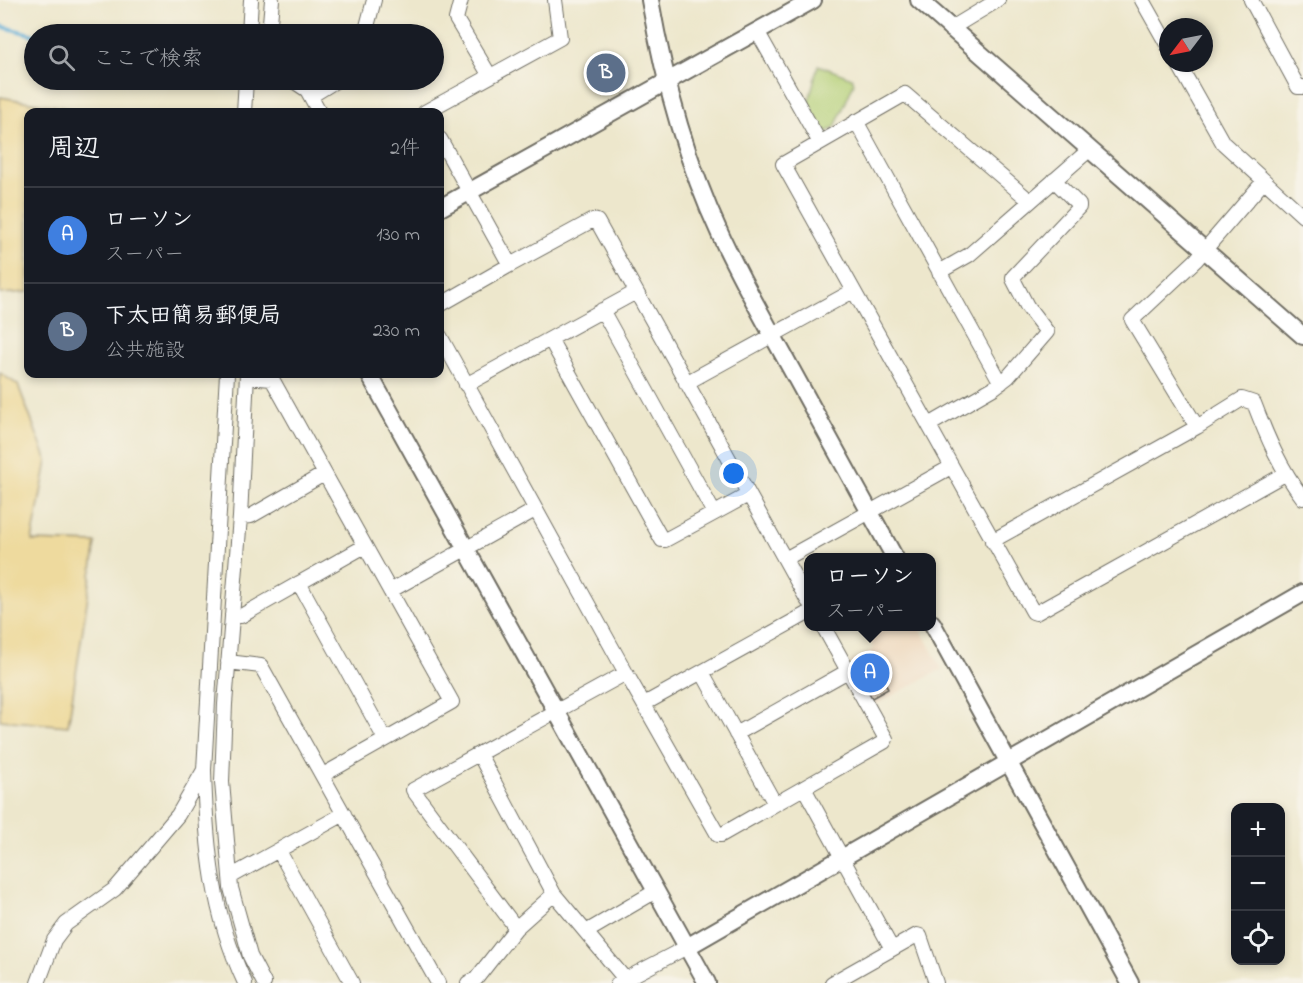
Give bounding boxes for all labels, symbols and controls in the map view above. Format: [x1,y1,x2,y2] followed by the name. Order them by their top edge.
[1159,18,1213,72] north arrow
[24,24,444,90] search box
[45,41,78,74] icon: search
[93,44,203,76] text: ここで検索
[586,50,626,96] pin: B
[48,131,100,169] text: 周辺
[390,135,420,164] text: 2件
[105,205,193,237] text: ローソン
[61,221,74,250] text: A
[376,221,420,250] text: 130 m
[105,241,184,270] text: スーパー
[105,301,281,333] text: 下太田簡易郵便局
[61,317,74,346] text: B
[373,317,420,346] text: 230 m
[105,337,185,366] text: 公共施設
[719,459,748,488] your location
[804,553,936,631] popup
[826,562,914,594] text: ローソン
[826,598,905,627] text: スーパー
[850,650,890,696] pin: A
[1231,803,1285,965] map controls
[1231,803,1285,857] button: +
[1231,857,1285,911] button: −
[1231,911,1285,965] button: locate

